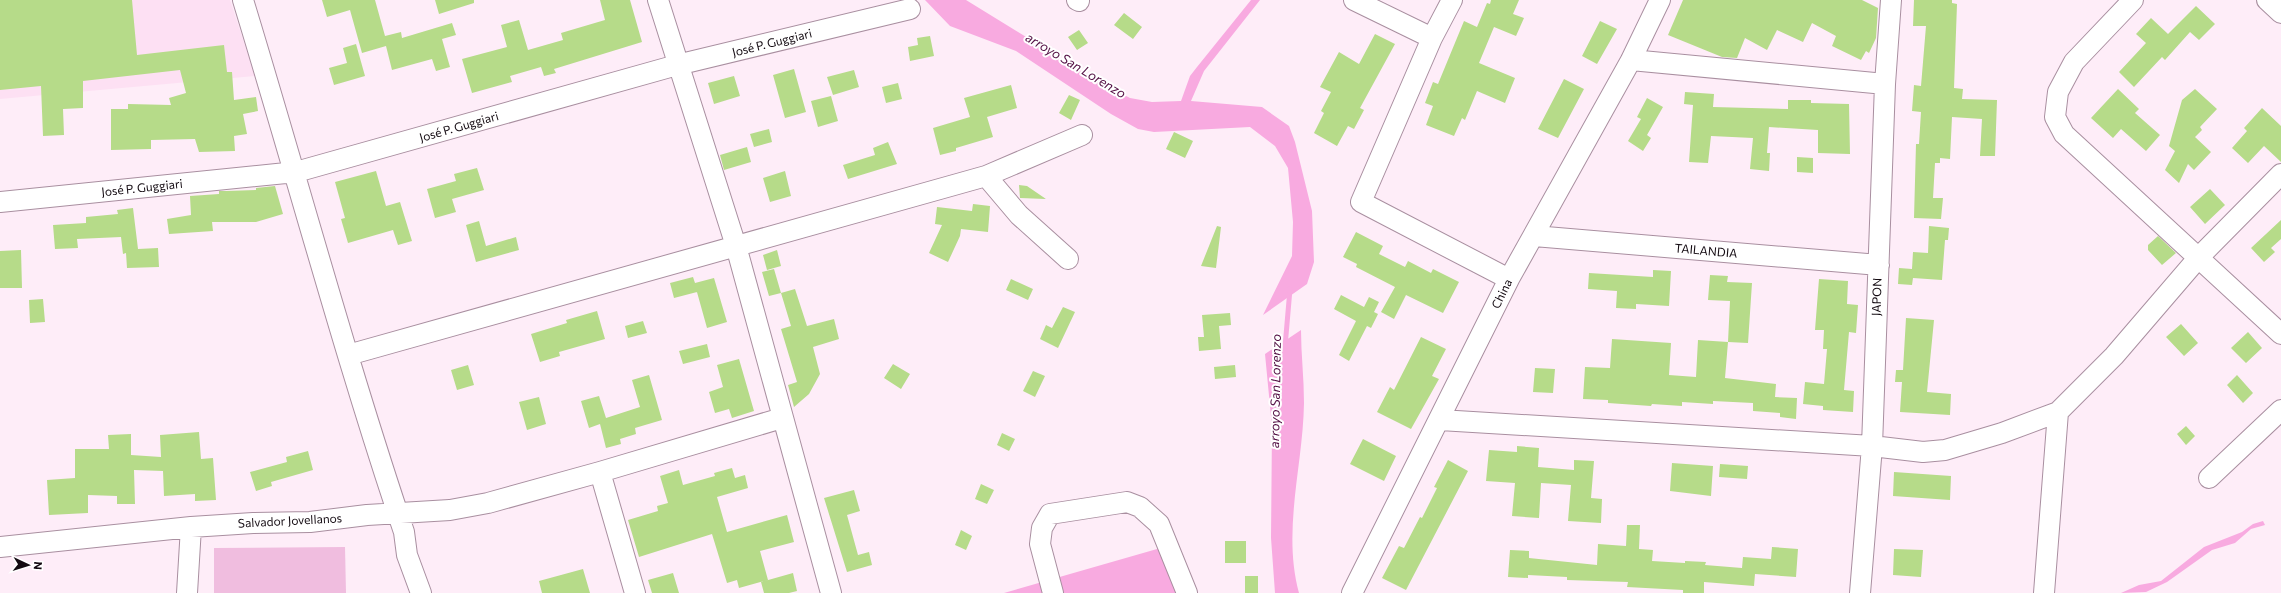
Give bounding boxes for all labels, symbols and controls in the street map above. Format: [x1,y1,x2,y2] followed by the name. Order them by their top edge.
[730,25,813,60] street label: José P. Guggiari
[1023,29,1129,101] water label: arroyo San Lorenzo
[417,108,500,145] street label: José P. Guggiari
[100,176,183,199] street label: José P. Guggiari
[1674,240,1738,260] street label: TAILANDIA
[1488,276,1514,311] street label: China
[1868,278,1885,316] street label: JAPON
[1266,334,1284,448] water label: arroyo San Lorenzo
[237,510,342,531] street label: Salvador Jovellanos
[8,545,48,585] north arrow
[32,561,45,570] text: N

